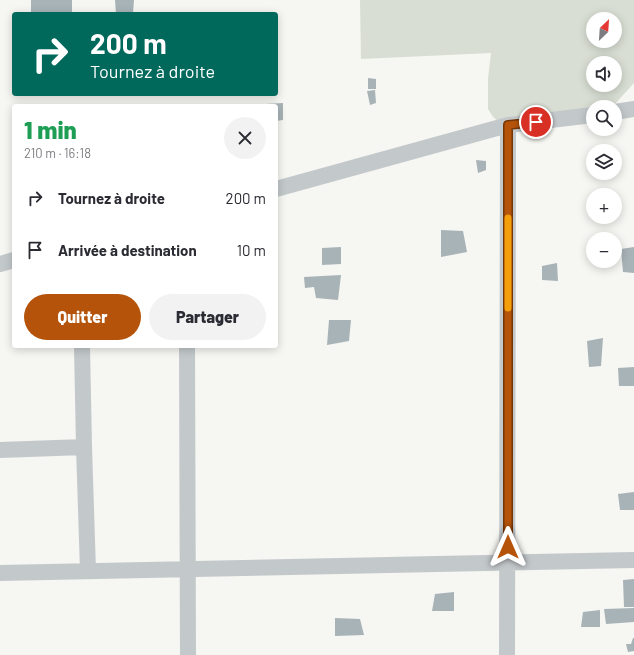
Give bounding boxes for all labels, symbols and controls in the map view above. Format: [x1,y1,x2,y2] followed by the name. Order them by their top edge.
[586,12,622,48] north arrow
[586,12,622,268] map controls
[90,26,167,60] text: 200 m
[24,28,76,80] icon: right
[586,56,622,92] button: sound
[90,60,215,82] text: Tournez à droite
[586,100,622,136] button: search
[519,105,553,139] pin
[525,111,547,133] icon: arrive
[24,115,77,144] text: 1 min
[224,117,266,159] button: close
[586,144,622,180] button: layers
[24,145,91,161] text: 210 m · 16:18
[24,187,46,209] icon: right
[586,188,622,224] button: +
[58,189,165,207] text: Tournez à droite
[226,189,266,207] text: 200 m
[586,232,622,268] button: −
[24,239,46,261] icon: arrive
[58,241,197,259] text: Arrivée à destination
[237,241,266,259] text: 10 m
[24,294,141,340] button: Quitter
[149,294,266,340] button: Partager
[487,526,529,568] position arrow

